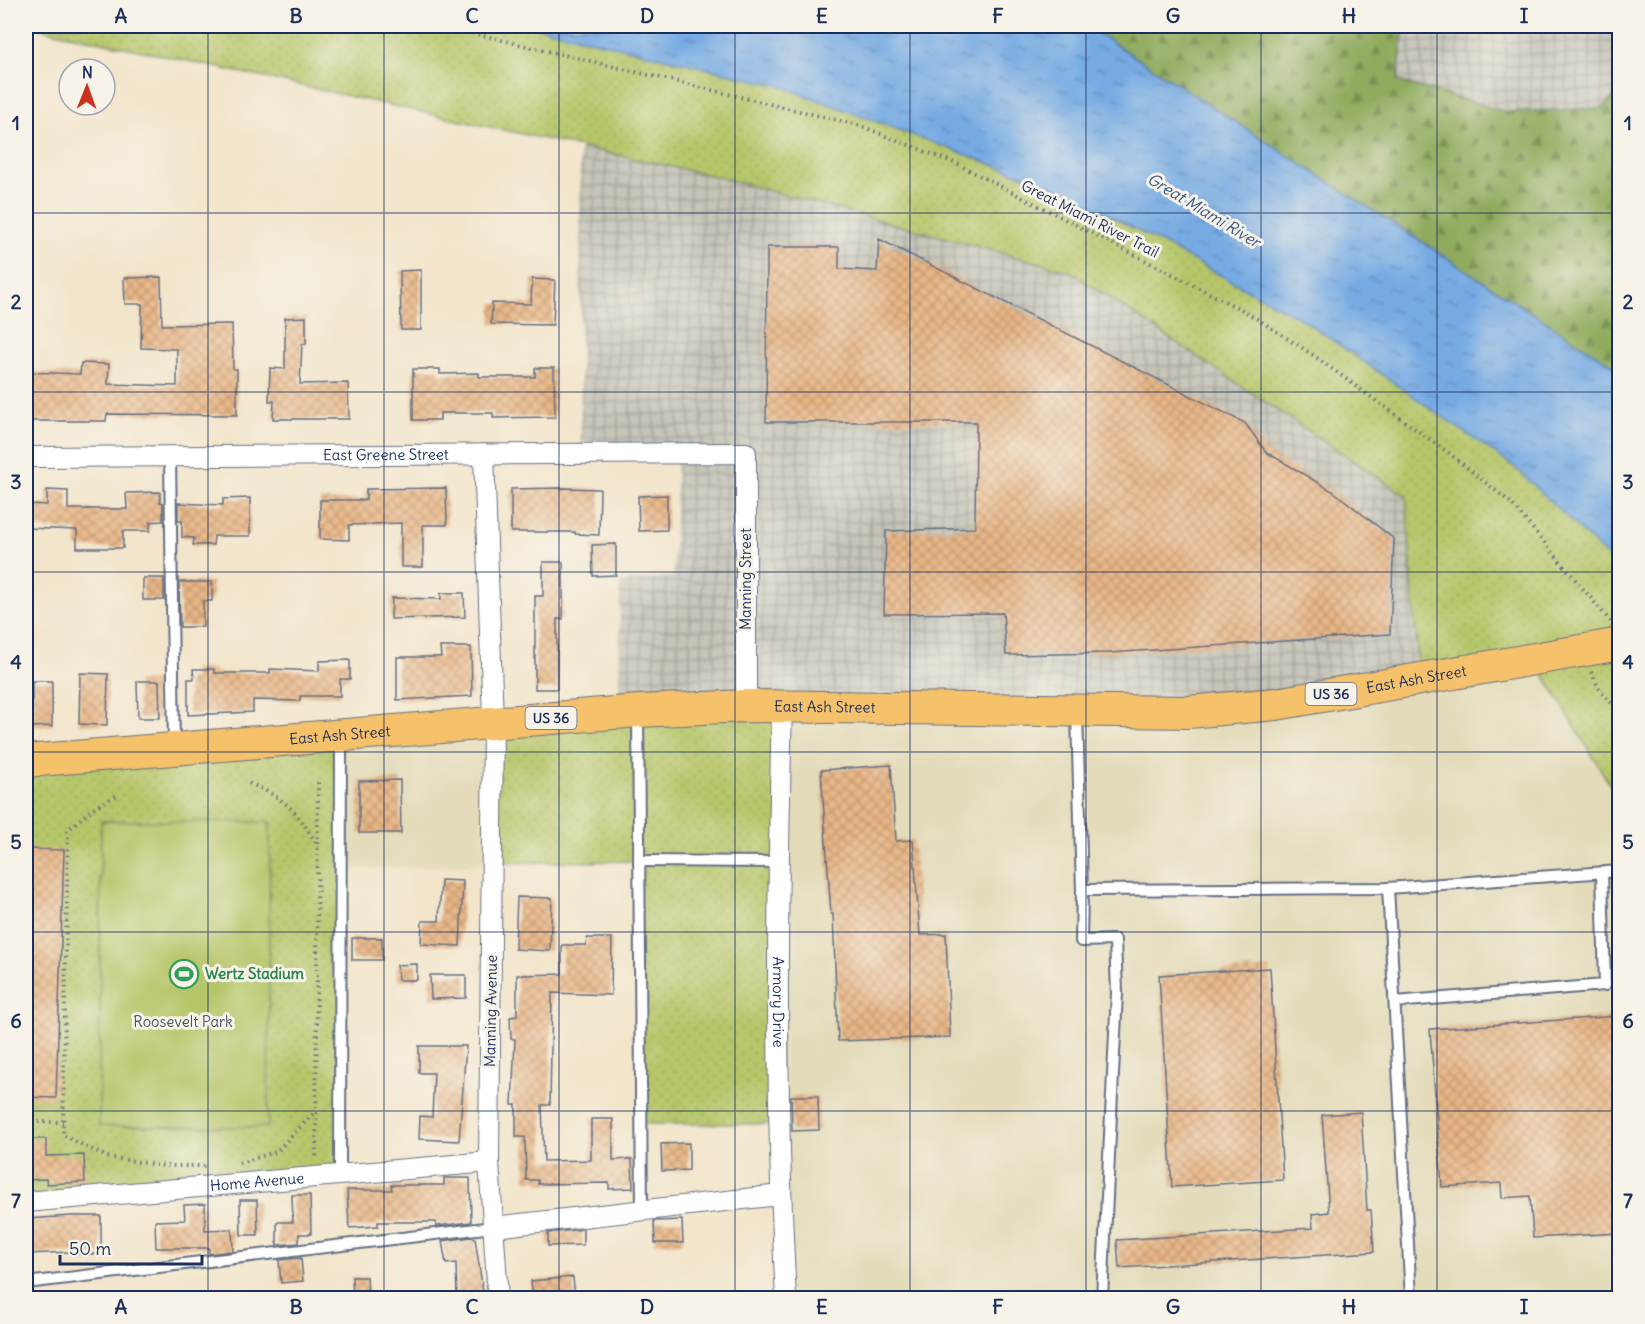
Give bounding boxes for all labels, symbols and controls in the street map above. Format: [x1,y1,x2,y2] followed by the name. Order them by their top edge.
[115,3,128,28] text: A
[289,3,303,28] text: B
[465,3,479,28] text: C
[640,3,654,28] text: D
[816,3,828,28] text: E
[992,3,1004,28] text: F
[1166,3,1180,28] text: G
[1342,3,1356,28] text: H
[1520,3,1529,28] text: I
[57,57,117,117] north arrow
[82,62,93,82] text: N
[12,110,20,135] text: 1
[1624,110,1632,135] text: 1
[1144,168,1266,253] water label: Great Miami River
[1018,176,1162,262] street label: Great Miami River Trail
[11,289,22,314] text: 2
[1623,289,1634,314] text: 2
[323,445,449,464] street label: East Greene Street
[10,469,22,494] text: 3
[1622,469,1634,494] text: 3
[736,528,755,630] street label: Manning Street
[10,649,22,674] text: 4
[1622,649,1634,674] text: 4
[1365,661,1468,697] street label: East Ash Street
[1306,683,1356,705] road number: US 36
[774,696,876,717] street label: East Ash Street
[526,707,576,729] road number: US 36
[289,721,391,748] street label: East Ash Street
[10,829,22,854] text: 5
[1622,829,1634,854] text: 5
[480,955,501,1067] street label: Manning Avenue
[769,956,788,1048] street label: Armory Drive
[168,958,200,990] sports icon: Wertz Stadium
[205,964,304,983] place label: Wertz Stadium
[10,1008,22,1033] text: 6
[1622,1008,1634,1033] text: 6
[133,1012,233,1031] park label: Roosevelt Park
[209,1168,305,1195] street label: Home Avenue
[11,1188,21,1213] text: 7
[1623,1188,1633,1213] text: 7
[60,1228,202,1266] scale bar
[69,1237,111,1260] text: 50 m
[115,1294,128,1319] text: A
[289,1294,303,1319] text: B
[465,1294,479,1319] text: C
[640,1294,654,1319] text: D
[816,1294,828,1319] text: E
[992,1294,1004,1319] text: F
[1166,1294,1180,1319] text: G
[1342,1294,1356,1319] text: H
[1520,1294,1529,1319] text: I

